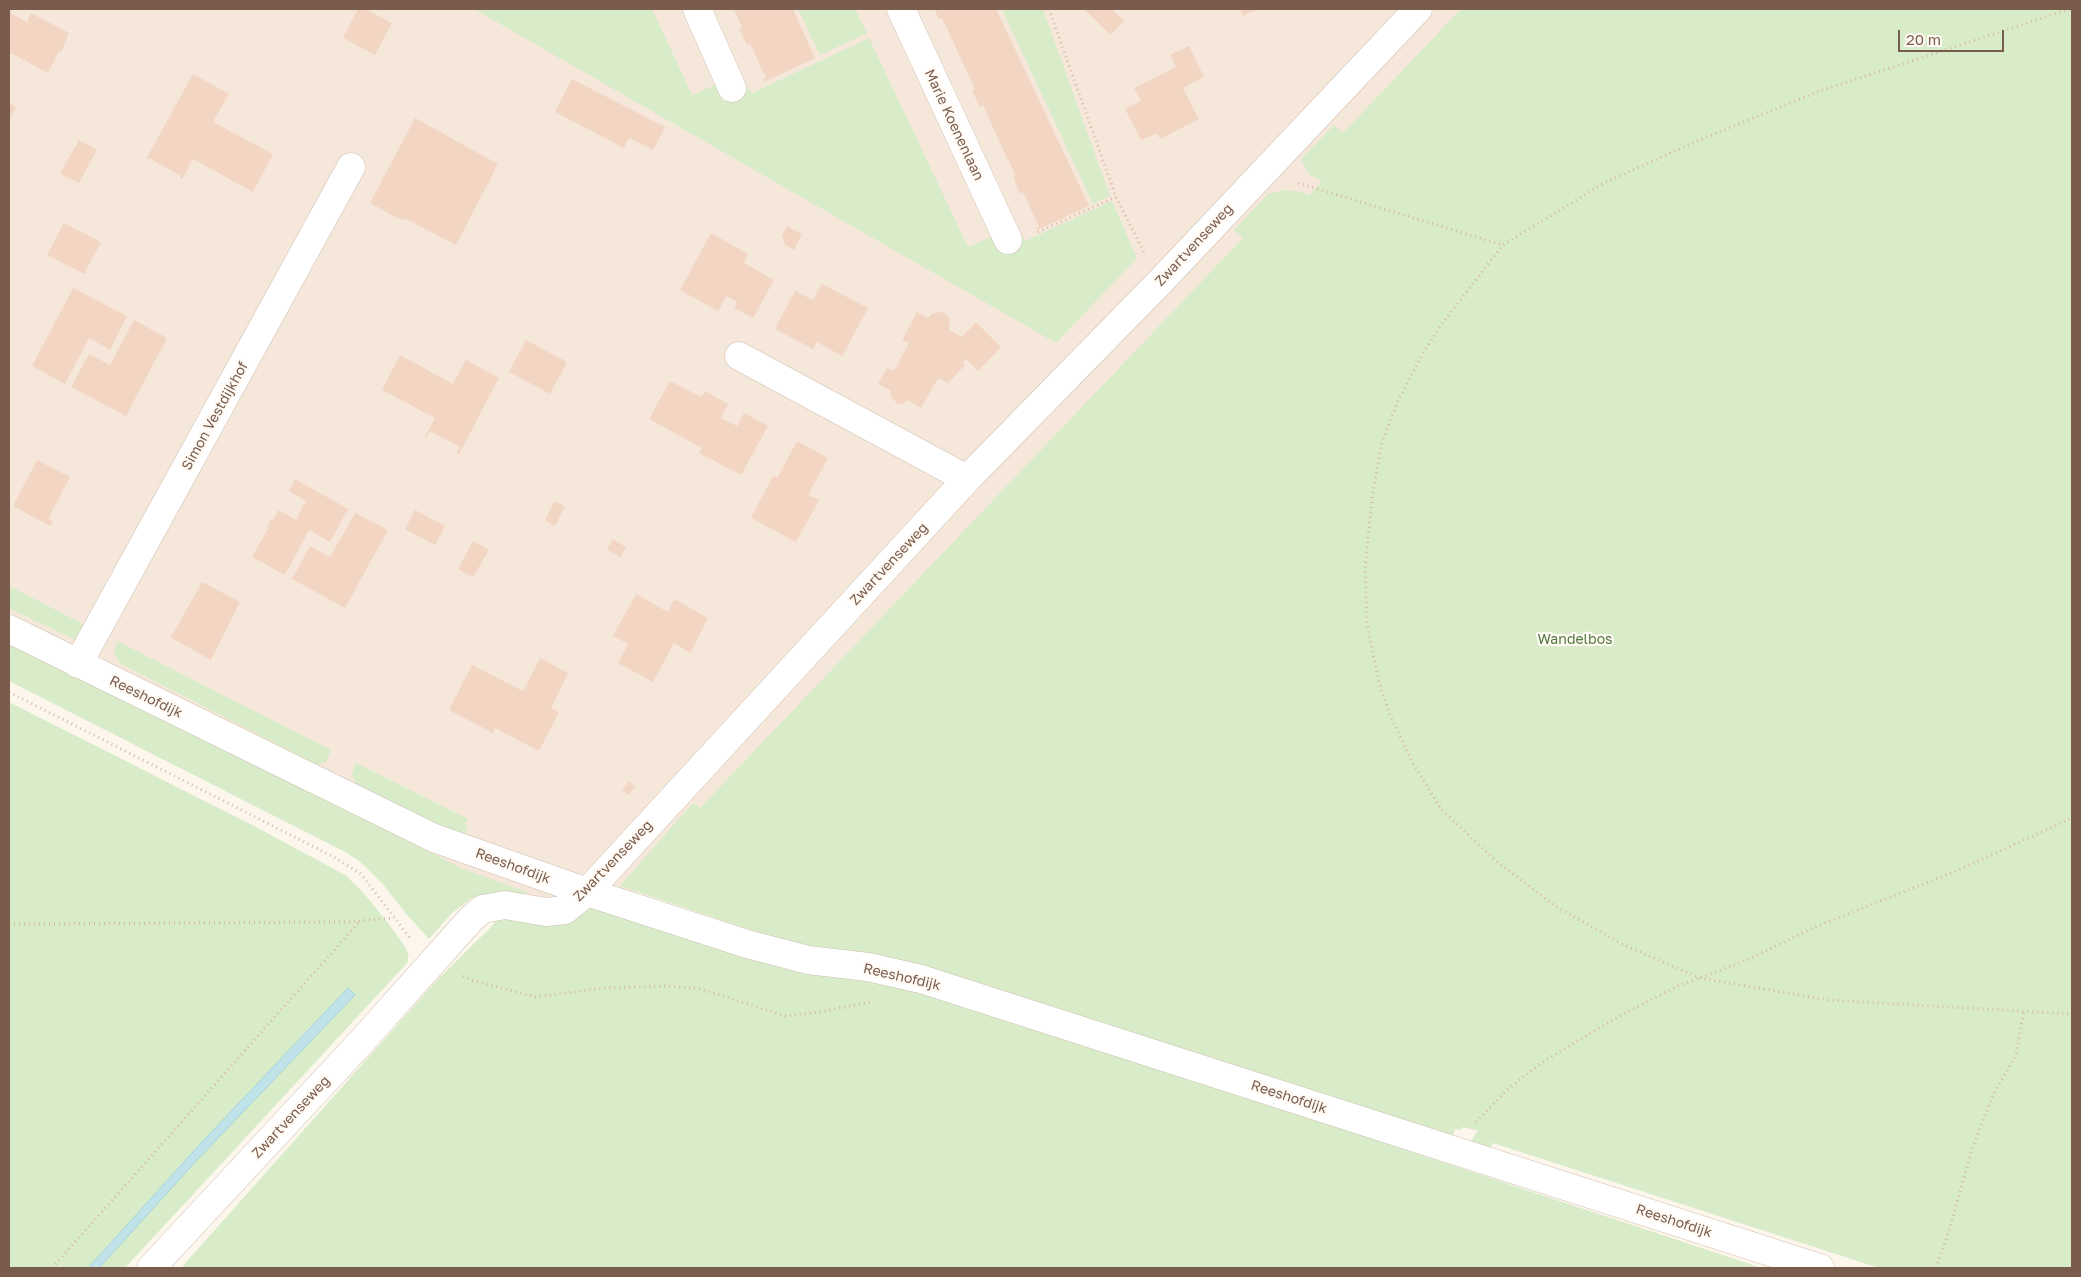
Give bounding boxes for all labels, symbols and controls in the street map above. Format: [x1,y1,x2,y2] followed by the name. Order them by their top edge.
[1901,20,2007,52] scale bar
[1906,30,1941,48] text: 20 m
[921,67,987,183] street label: Marie Koenenlaan
[1152,200,1236,290] street label: Zwartvenseweg
[178,359,252,473] street label: Simon Vestdijkhof
[847,519,931,609] street label: Zwartvenseweg
[1537,632,1613,648] park label: Wandelbos
[107,672,185,722] street label: Reeshofdijk
[570,817,656,905] street label: Zwartvenseweg
[473,845,553,887] street label: Reeshofdijk
[862,960,942,994] street label: Reeshofdijk
[249,1072,333,1162] street label: Zwartvenseweg
[1249,1077,1329,1117] street label: Reeshofdijk
[1634,1201,1714,1241] street label: Reeshofdijk

